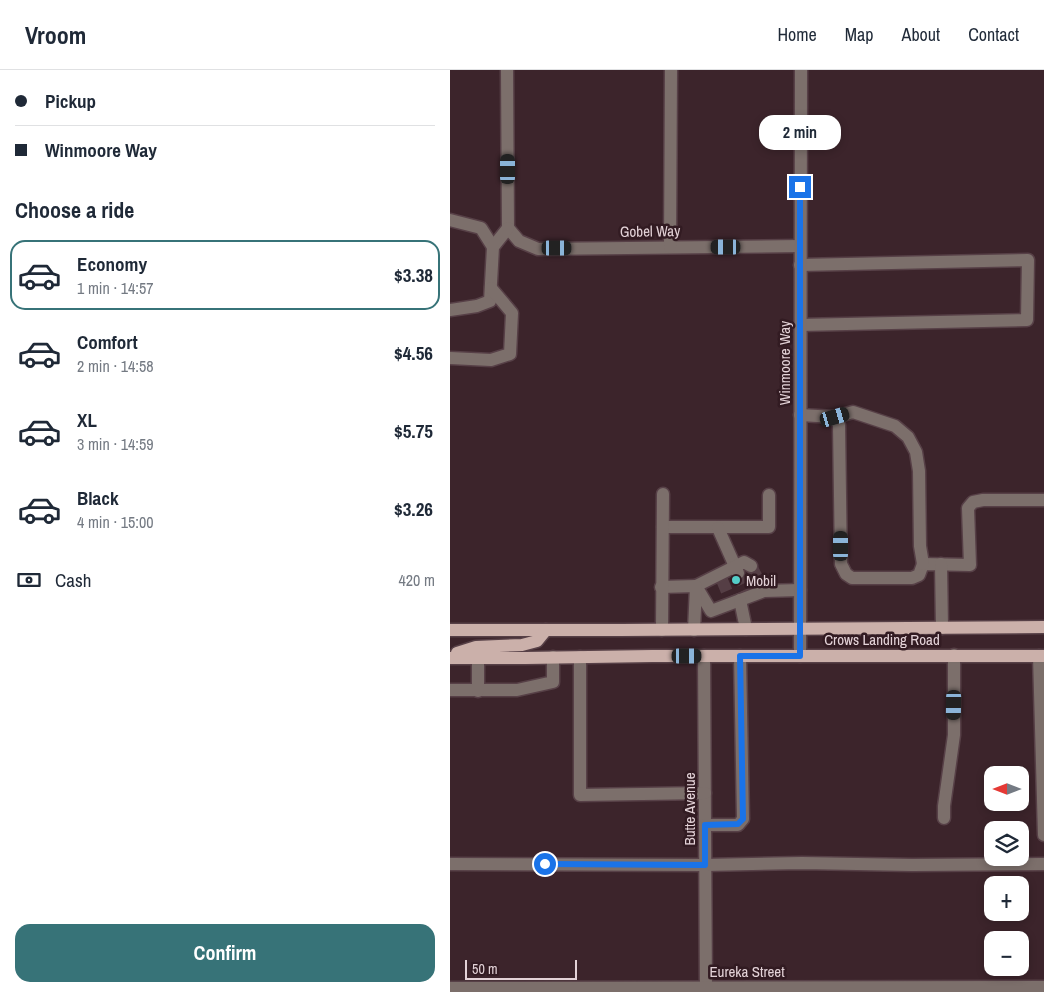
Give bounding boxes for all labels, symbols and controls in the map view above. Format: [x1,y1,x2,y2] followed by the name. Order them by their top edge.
[25,19,86,51] text: Vroom
[777,22,817,47] text: Home
[845,22,874,47] text: Map
[902,22,940,47] text: About
[968,22,1019,47] text: Contact
[45,88,96,114] text: Pickup
[759,114,841,150] callout: 2 min
[783,121,817,143] text: 2 min
[45,137,157,163] text: Winmoore Way
[500,154,515,184] car
[789,176,811,198] route end
[15,195,134,225] text: Choose a ride
[620,220,681,242] street label: Gobel Way
[711,240,741,255] car
[542,241,572,256] car
[77,251,147,277] text: Economy
[17,253,62,298] icon: car
[394,262,433,288] text: $3.38
[77,277,154,299] text: 1 min · 14:57
[774,320,795,405] street label: Winmoore Way
[77,329,138,355] text: Comfort
[17,331,62,376] icon: car
[394,340,433,366] text: $4.56
[77,355,154,377] text: 2 min · 14:58
[818,406,851,428] car
[77,407,97,433] text: XL
[17,409,62,454] icon: car
[394,418,433,444] text: $5.75
[77,433,154,455] text: 3 min · 14:59
[77,485,119,511] text: Black
[17,487,62,532] icon: car
[394,496,433,522] text: $3.26
[77,511,154,533] text: 4 min · 15:00
[833,531,848,561] car
[15,566,43,594] icon: cash
[55,567,91,593] text: Cash
[399,569,435,591] text: 420 m
[746,570,776,591] place label: Mobil
[730,574,742,586] marker: Mobil
[824,629,940,650] street label: Crows Landing Road
[672,649,702,664] car
[946,690,961,720] car
[984,766,1029,811] north arrow
[984,766,1029,976] map controls
[679,772,700,845] street label: Butte Avenue
[984,821,1029,866] button: layers
[534,853,556,875] route start
[984,876,1029,921] button: +
[15,924,435,982] button: Confirm
[984,931,1029,976] button: −
[465,957,578,980] scale bar
[472,960,498,978] text: 50 m
[709,961,785,982] street label: Eureka Street

